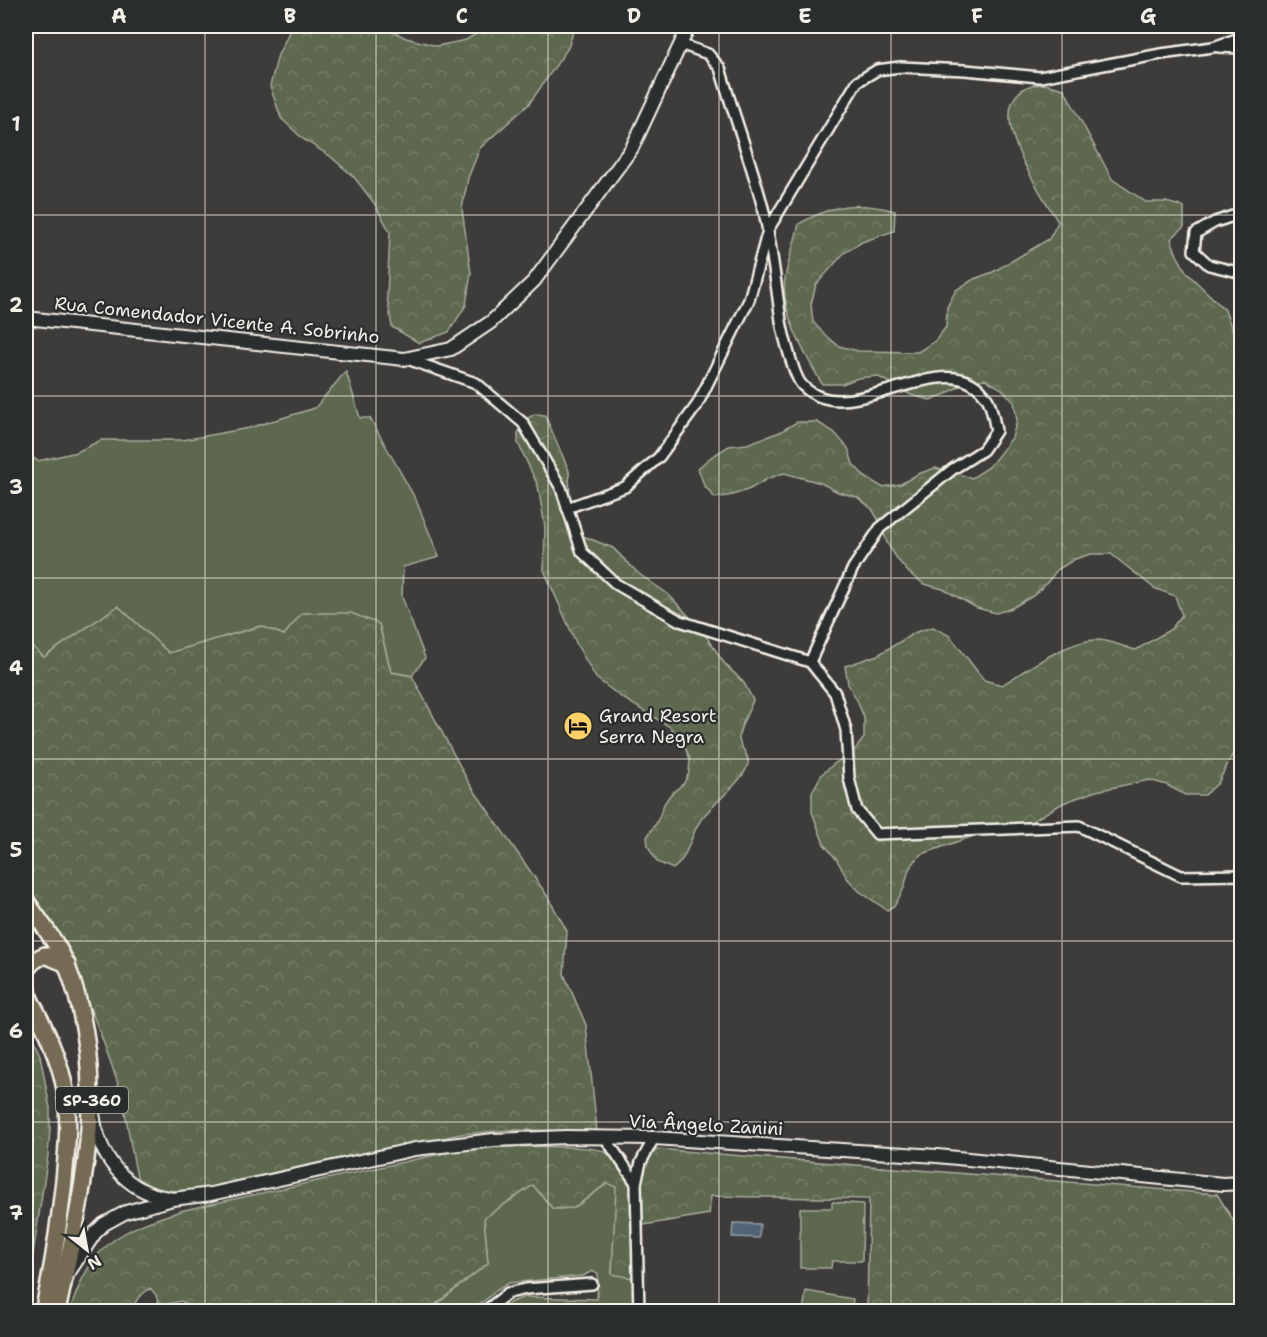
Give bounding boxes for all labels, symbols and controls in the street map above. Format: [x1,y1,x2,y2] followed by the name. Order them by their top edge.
[111,3,127,29] text: A
[284,3,296,29] text: B
[456,3,468,29] text: C
[627,3,641,29] text: D
[798,3,812,29] text: E
[971,3,983,29] text: F
[1140,3,1156,29] text: G
[11,111,21,137] text: 1
[53,291,381,349] street label: Rua Comendador Vicente A. Sobrinho
[9,292,23,318] text: 2
[9,474,23,500] text: 3
[9,655,23,681] text: 4
[599,704,717,749] place label: Grand Resort Serra Negra
[562,710,594,742] hotel icon: Grand Resort Serra Negra
[10,837,22,863] text: 5
[9,1018,23,1044] text: 6
[56,1087,128,1113] road number: SP-360
[628,1109,784,1141] street label: Via Ângelo Zanini
[9,1200,23,1226] text: 7
[57,1220,117,1280] north arrow
[84,1250,105,1275] text: N

